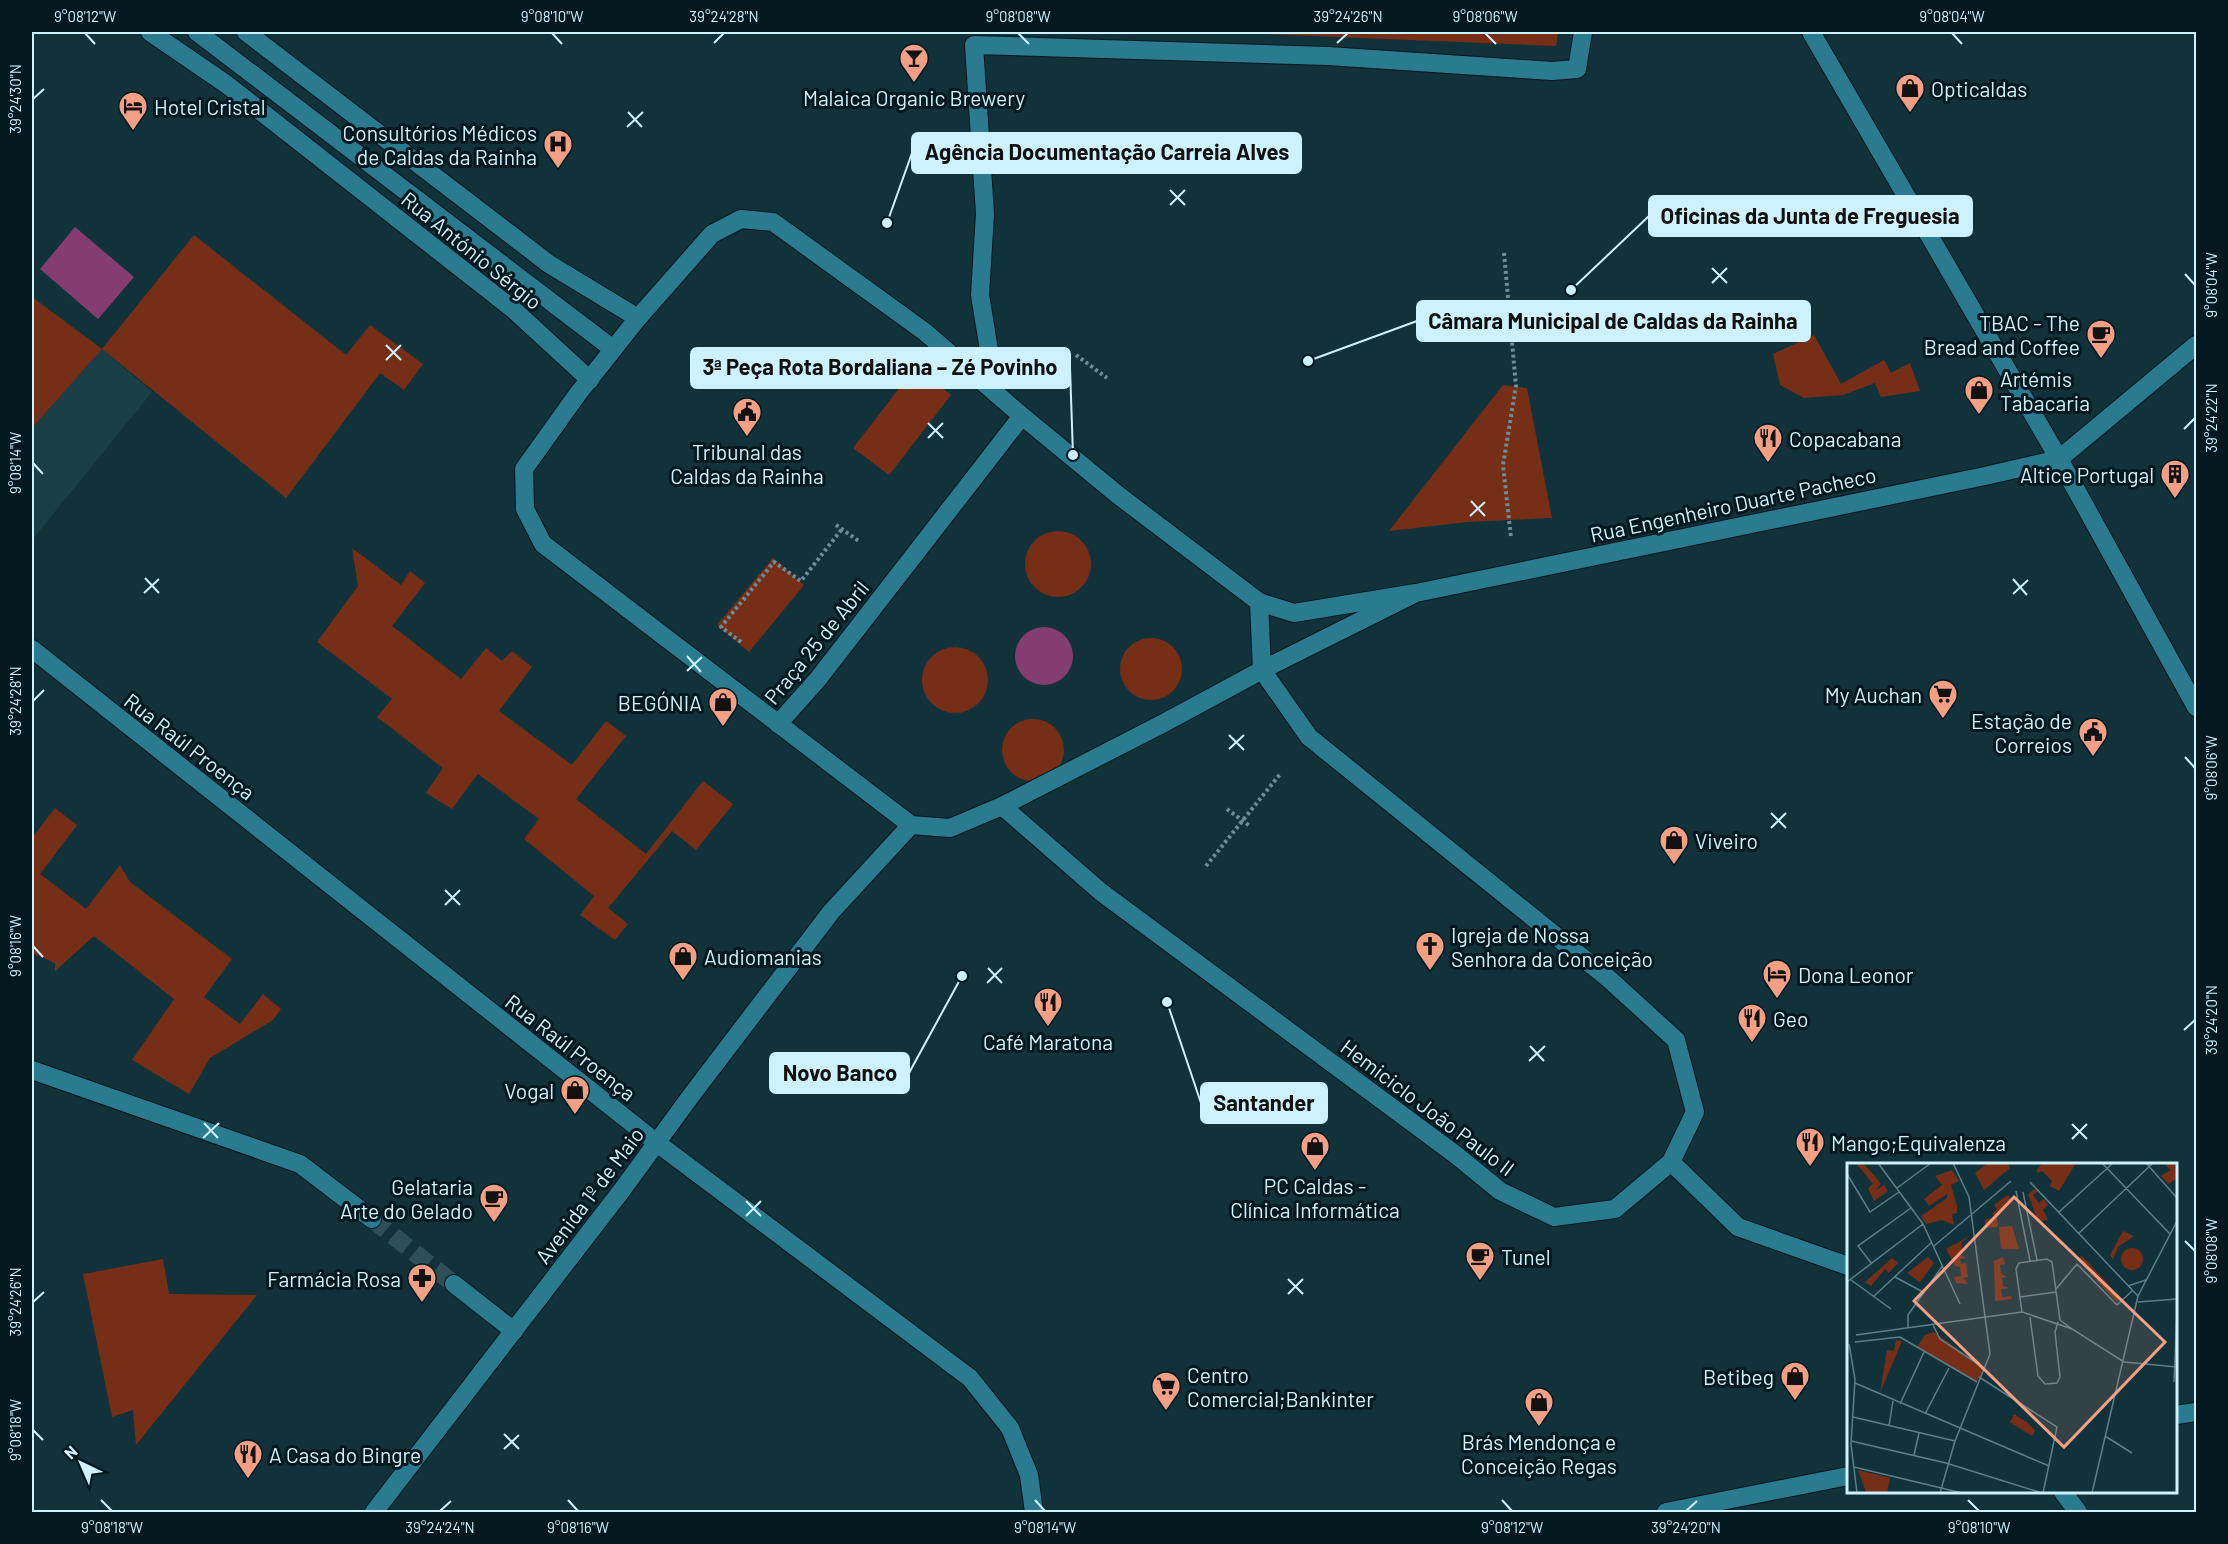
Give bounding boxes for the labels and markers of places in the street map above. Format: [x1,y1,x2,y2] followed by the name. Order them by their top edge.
[898,42,930,84] bar icon: Malaica Organic Brewery
[1894,72,1926,114] shop icon: Opticaldas
[1931,76,2027,101] place label: Opticaldas
[803,85,1025,110] place label: Malaica Organic Brewery
[117,90,149,132] hotel icon: Hotel Cristal
[154,94,266,119] place label: Hotel Cristal
[343,120,537,169] place label: Consultórios Médicos de Caldas da Rainha
[542,128,574,170] hospital icon: Consultórios Médicos de Caldas da Rainha
[912,133,1301,173] callout: Agência Documentação Carreia Alves
[1649,196,1972,236] callout: Oficinas da Junta de Freguesia
[1417,301,1810,341] callout: Câmara Municipal de Caldas da Rainha
[1924,310,2080,359] place label: TBAC - The Bread and Coffee
[2085,318,2117,360] cafe icon: TBAC - The Bread and Coffee
[691,348,1070,388] callout: 3ª Peça Rota Bordaliana – Zé Povinho
[2000,366,2090,415] place label: Artémis Tabacaria
[1963,374,1995,416] shop icon: Artémis Tabacaria
[731,396,763,438] public building icon: Tribunal das Caldas da Rainha
[1752,422,1784,464] restaurant icon: Copacabana
[1789,426,1901,451] place label: Copacabana
[670,439,824,488] place label: Tribunal das Caldas da Rainha
[2159,458,2191,500] building icon: Altice Portugal
[2020,462,2154,487] place label: Altice Portugal
[1927,678,1959,720] supermarket icon: My Auchan
[1825,682,1922,707] place label: My Auchan
[707,686,739,728] shop icon: BEGÓNIA
[618,690,702,715] place label: BEGÓNIA
[1971,708,2072,757] place label: Estação de Correios
[2077,716,2109,758] public building icon: Estação de Correios
[1658,824,1690,866] shop icon: Viveiro
[1695,828,1758,853] place label: Viveiro
[1451,922,1653,971] place label: Igreja de Nossa Senhora da Conceição
[1414,930,1446,972] church icon: Igreja de Nossa Senhora da Conceição
[667,940,699,982] shop icon: Audiomanias
[704,944,822,969] place label: Audiomanias
[1761,958,1793,1000] hotel icon: Dona Leonor
[1798,962,1914,987] place label: Dona Leonor
[1032,986,1064,1028] restaurant icon: Café Maratona
[1736,1002,1768,1044] restaurant icon: Geo
[1773,1006,1809,1031] place label: Geo
[983,1029,1113,1054] place label: Café Maratona
[770,1053,909,1093] callout: Novo Banco
[559,1074,591,1116] shop icon: Vogal
[504,1078,554,1103] place label: Vogal
[1201,1083,1327,1123] callout: Santander
[1794,1126,1826,1168] restaurant icon: Mango;Equivalenza
[1299,1130,1331,1172] shop icon: PC Caldas - Clínica Informática
[1831,1130,2006,1155] place label: Mango;Equivalenza
[1230,1173,1400,1222] place label: PC Caldas - Clínica Informática
[340,1174,473,1223] place label: Gelataria Arte do Gelado
[478,1182,510,1224] cafe icon: Gelataria Arte do Gelado
[1464,1240,1496,1282] cafe icon: Tunel
[1501,1244,1551,1269] place label: Tunel
[406,1262,438,1304] pharmacy icon: Farmácia Rosa
[267,1266,401,1291] place label: Farmácia Rosa
[1779,1360,1811,1402] shop icon: Betibeg
[1187,1362,1374,1411] place label: Centro Comercial;Bankinter
[1703,1364,1774,1389] place label: Betibeg
[1150,1370,1182,1412] supermarket icon: Centro Comercial;Bankinter
[1523,1386,1555,1428] shop icon: Brás Mendonça e Conceição Regas
[1461,1429,1617,1478] place label: Brás Mendonça e Conceição Regas
[232,1438,264,1480] restaurant icon: A Casa do Bingre
[269,1442,421,1467] place label: A Casa do Bingre

